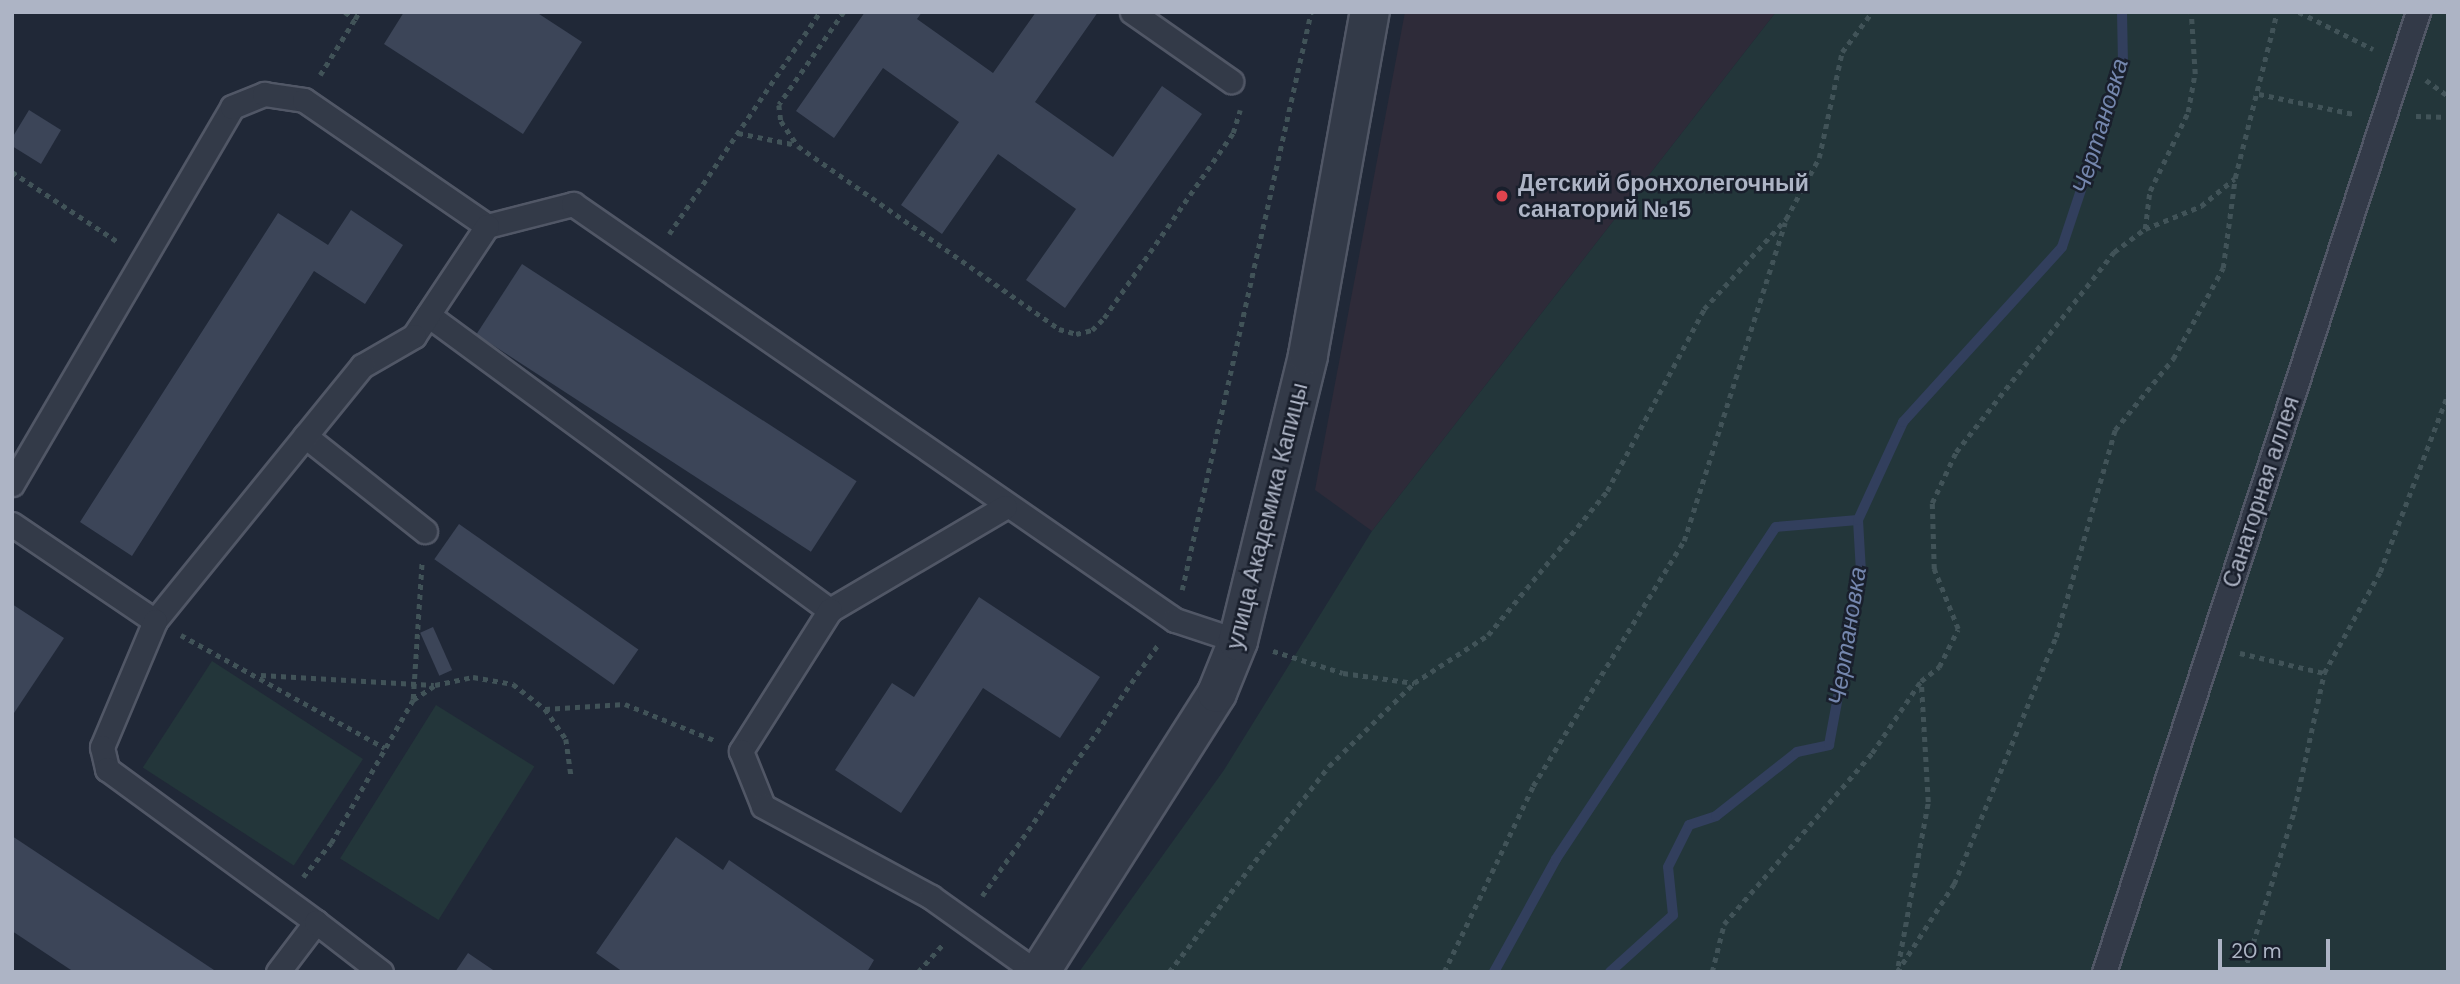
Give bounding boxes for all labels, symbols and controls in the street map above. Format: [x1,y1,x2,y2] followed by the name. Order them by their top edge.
[2066,55,2134,197] water label: Чертановка
[1518,169,1809,223] place label: Детский бронхолегочный санаторий №15
[1492,186,1512,206] marker: Детский бронхолегочный санаторий №15
[1221,380,1313,652] street label: улица Академика Капицы
[2217,393,2305,591] street label: Санаторная аллея
[1822,565,1872,707] water label: Чертановка
[2222,925,2334,969] scale bar
[2231,937,2282,965] text: 20 m

